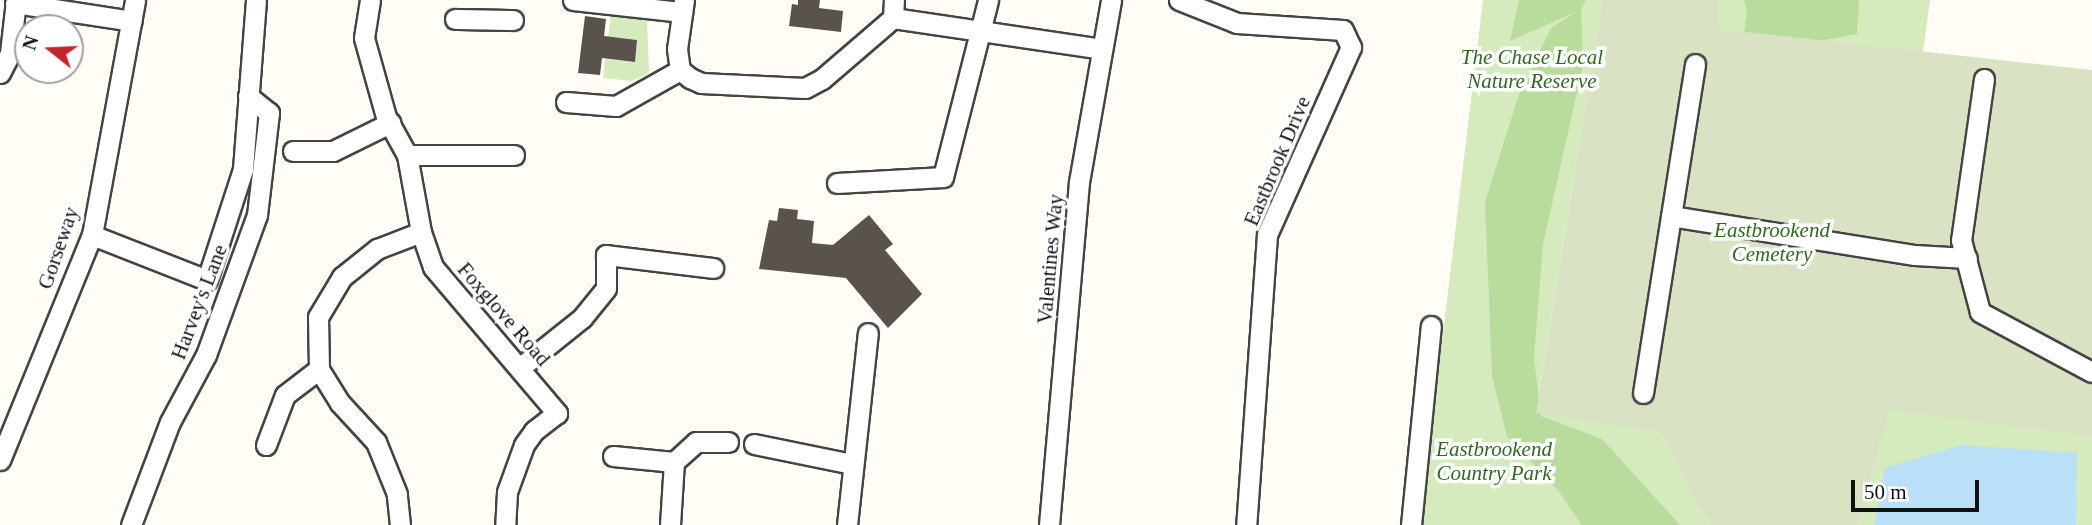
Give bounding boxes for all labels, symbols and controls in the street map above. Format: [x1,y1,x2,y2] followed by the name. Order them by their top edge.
[14,14,84,84] north arrow
[18,33,43,53] text: N
[1461,44,1603,94] park label: The Chase Local Nature Reserve
[1238,92,1316,230] street label: Eastbrook Drive
[1032,193,1068,325] street label: Valentines Way
[32,204,84,292] street label: Gorseway
[1714,217,1830,267] park label: Eastbrookend Cemetery
[166,241,232,363] street label: Harvey's Lane
[452,257,556,371] street label: Foxglove Road
[1436,436,1552,486] park label: Eastbrookend Country Park
[1854,466,1982,510] scale bar
[1864,480,1907,504] text: 50 m

